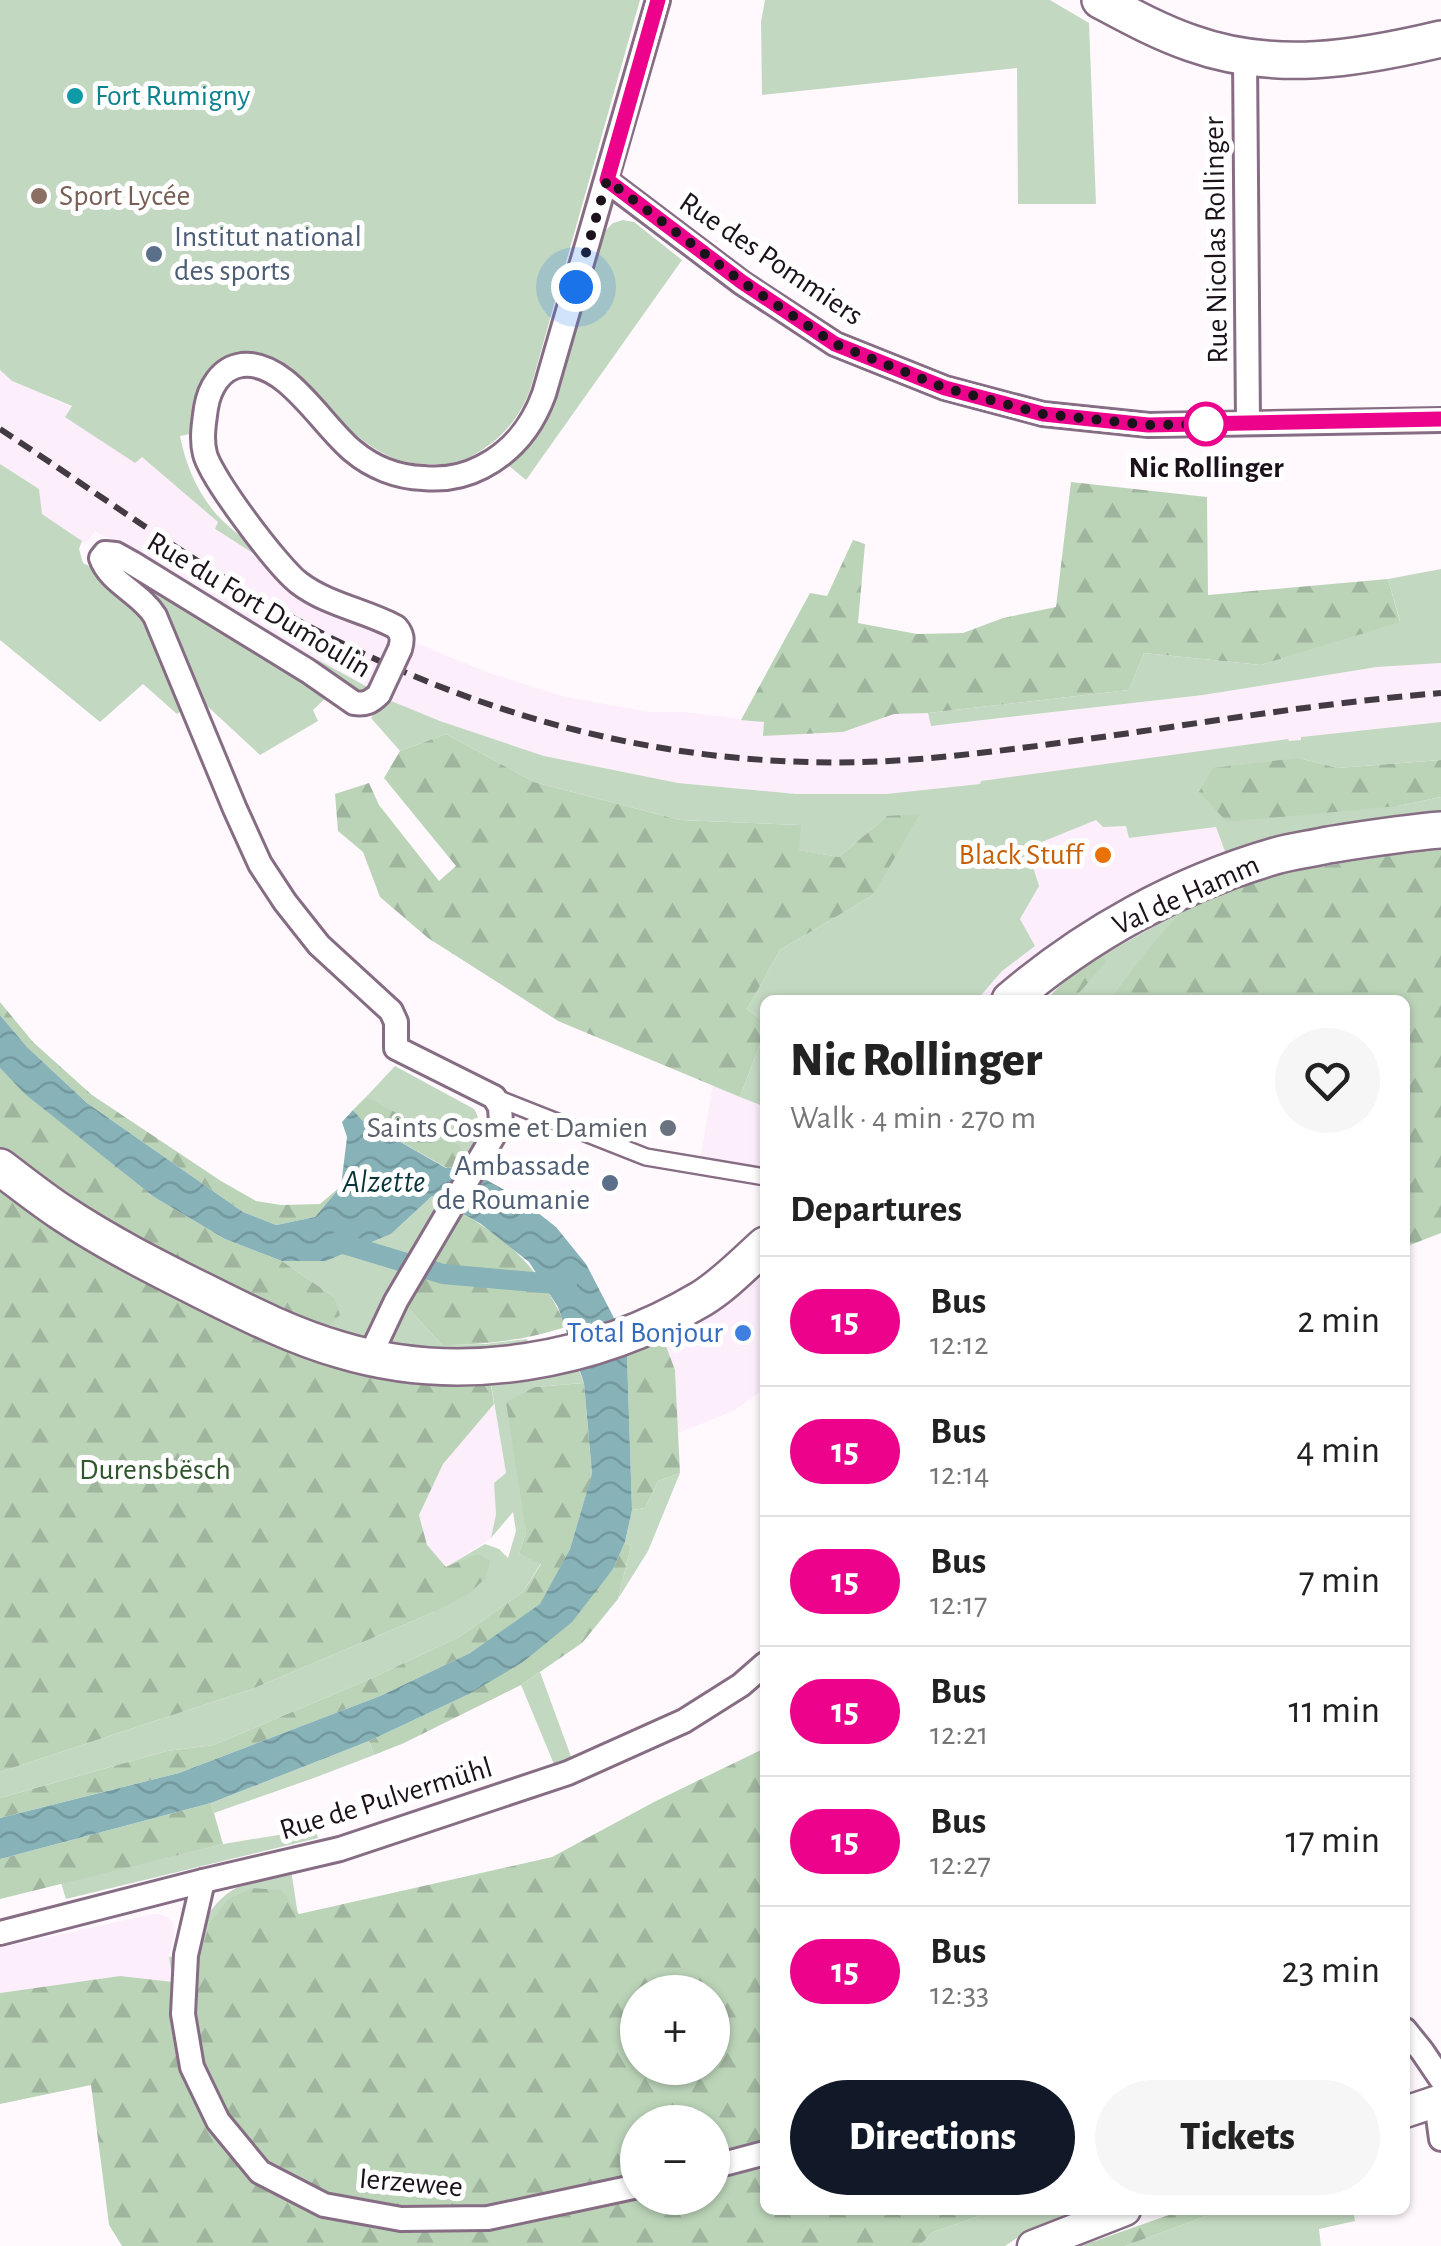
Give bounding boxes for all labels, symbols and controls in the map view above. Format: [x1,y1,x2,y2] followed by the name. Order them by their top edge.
[95,81,250,111] place label: Fort Rumigny
[64,85,86,107] marker: Fort Rumigny
[1199,116,1233,364] street label: Rue Nicolas Rollinger
[59,181,190,211] place label: Sport Lycée
[28,185,50,207] marker: Sport Lycée
[674,187,868,331] street label: Rue des Pommiers
[174,222,362,286] place label: Institut national des sports
[143,243,165,265] marker: Institut national des sports
[551,262,601,312] your location
[1185,403,1227,445] marker: Nic Rollinger
[1128,453,1284,483] place label: Nic Rollinger
[142,526,376,684] street label: Rue du Fort Dumoulin
[959,840,1085,870] place label: Black Stuff
[1092,844,1114,866] marker: Black Stuff
[1108,849,1264,941] street label: Val de Hamm
[1275,1028,1380,1133] button: heart
[790,1037,1042,1085] text: Nic Rollinger
[790,1102,1036,1134] text: Walk · 4 min · 270 m
[367,1113,648,1143] place label: Saints Cosme et Damien
[657,1117,679,1139] marker: Saints Cosme et Damien
[436,1151,590,1215] place label: Ambassade de Roumanie
[342,1166,425,1198] water label: Alzette
[599,1172,621,1194] marker: Ambassade de Roumanie
[790,1191,962,1229] text: Departures
[930,1283,986,1321] text: Bus
[1297,1302,1380,1340] text: 2 min
[831,1304,859,1339] text: 15
[567,1318,723,1348] place label: Total Bonjour
[732,1322,754,1344] marker: Total Bonjour
[930,1328,988,1360] text: 12:12
[930,1413,986,1451] text: Bus
[1296,1432,1380,1470] text: 4 min
[831,1434,859,1469] text: 15
[79,1455,231,1485] park label: Durensbësch
[930,1458,989,1490] text: 12:14
[930,1543,986,1581] text: Bus
[1299,1562,1380,1600] text: 7 min
[831,1564,859,1599] text: 15
[930,1588,987,1620] text: 12:17
[930,1673,986,1711] text: Bus
[1288,1692,1380,1730] text: 11 min
[831,1694,859,1729] text: 15
[930,1718,988,1750] text: 12:21
[276,1752,496,1846] street label: Rue de Pulvermühl
[930,1803,986,1841] text: Bus
[1286,1822,1380,1860] text: 17 min
[831,1824,859,1859] text: 15
[930,1848,991,1880] text: 12:27
[930,1933,986,1971] text: Bus
[1282,1952,1380,1990] text: 23 min
[831,1954,859,1989] text: 15
[620,1975,730,2215] map controls
[620,1975,730,2085] button: +
[930,1978,989,2010] text: 12:33
[790,2080,1075,2195] button: Directions
[1095,2080,1380,2195] button: Tickets
[620,2105,730,2215] button: −
[358,2164,464,2202] street label: Ierzewee

